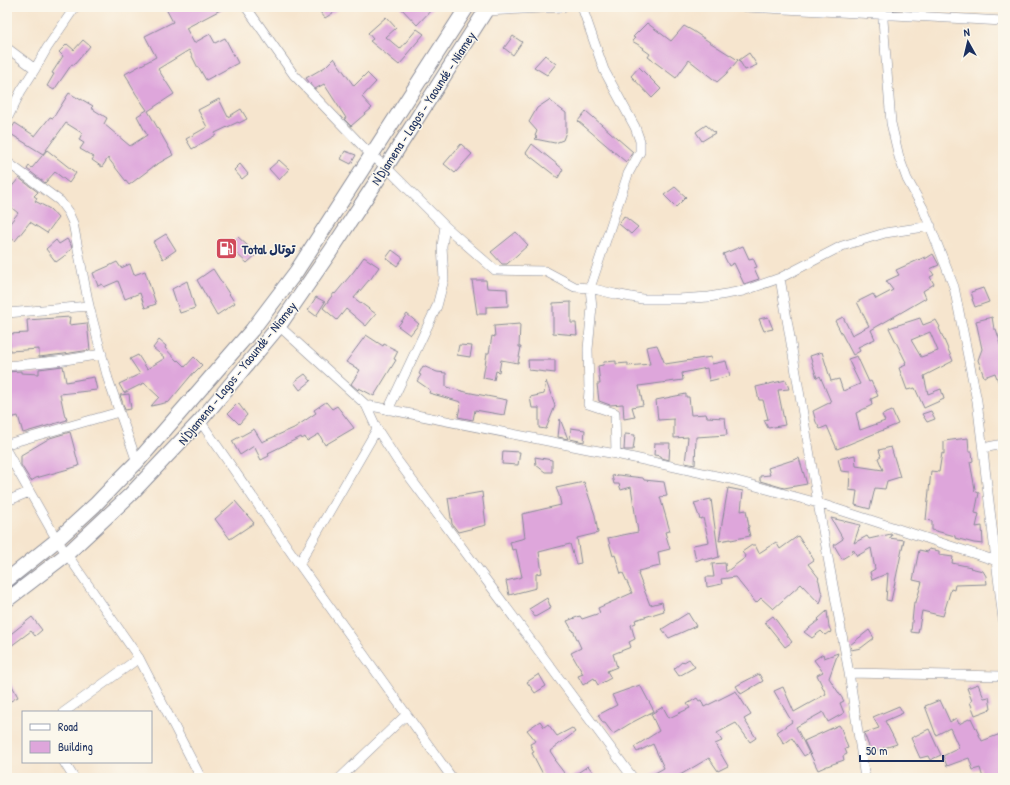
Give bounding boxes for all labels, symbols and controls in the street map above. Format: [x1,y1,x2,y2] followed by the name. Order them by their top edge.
[948,22,988,62] north arrow
[963,25,971,39] text: N
[366,27,480,188] street label: N'Djamena - Lagos - Yaoundé - Niamey
[214,236,240,262] fuel station icon: Total توتال
[241,240,296,258] place label: Total توتال
[173,297,301,449] street label: N'Djamena - Lagos - Yaoundé - Niamey
[22,711,152,763] legend
[58,718,78,735] text: Road
[860,737,943,763] scale bar
[58,738,93,755] text: Building
[866,742,887,759] text: 50 m

